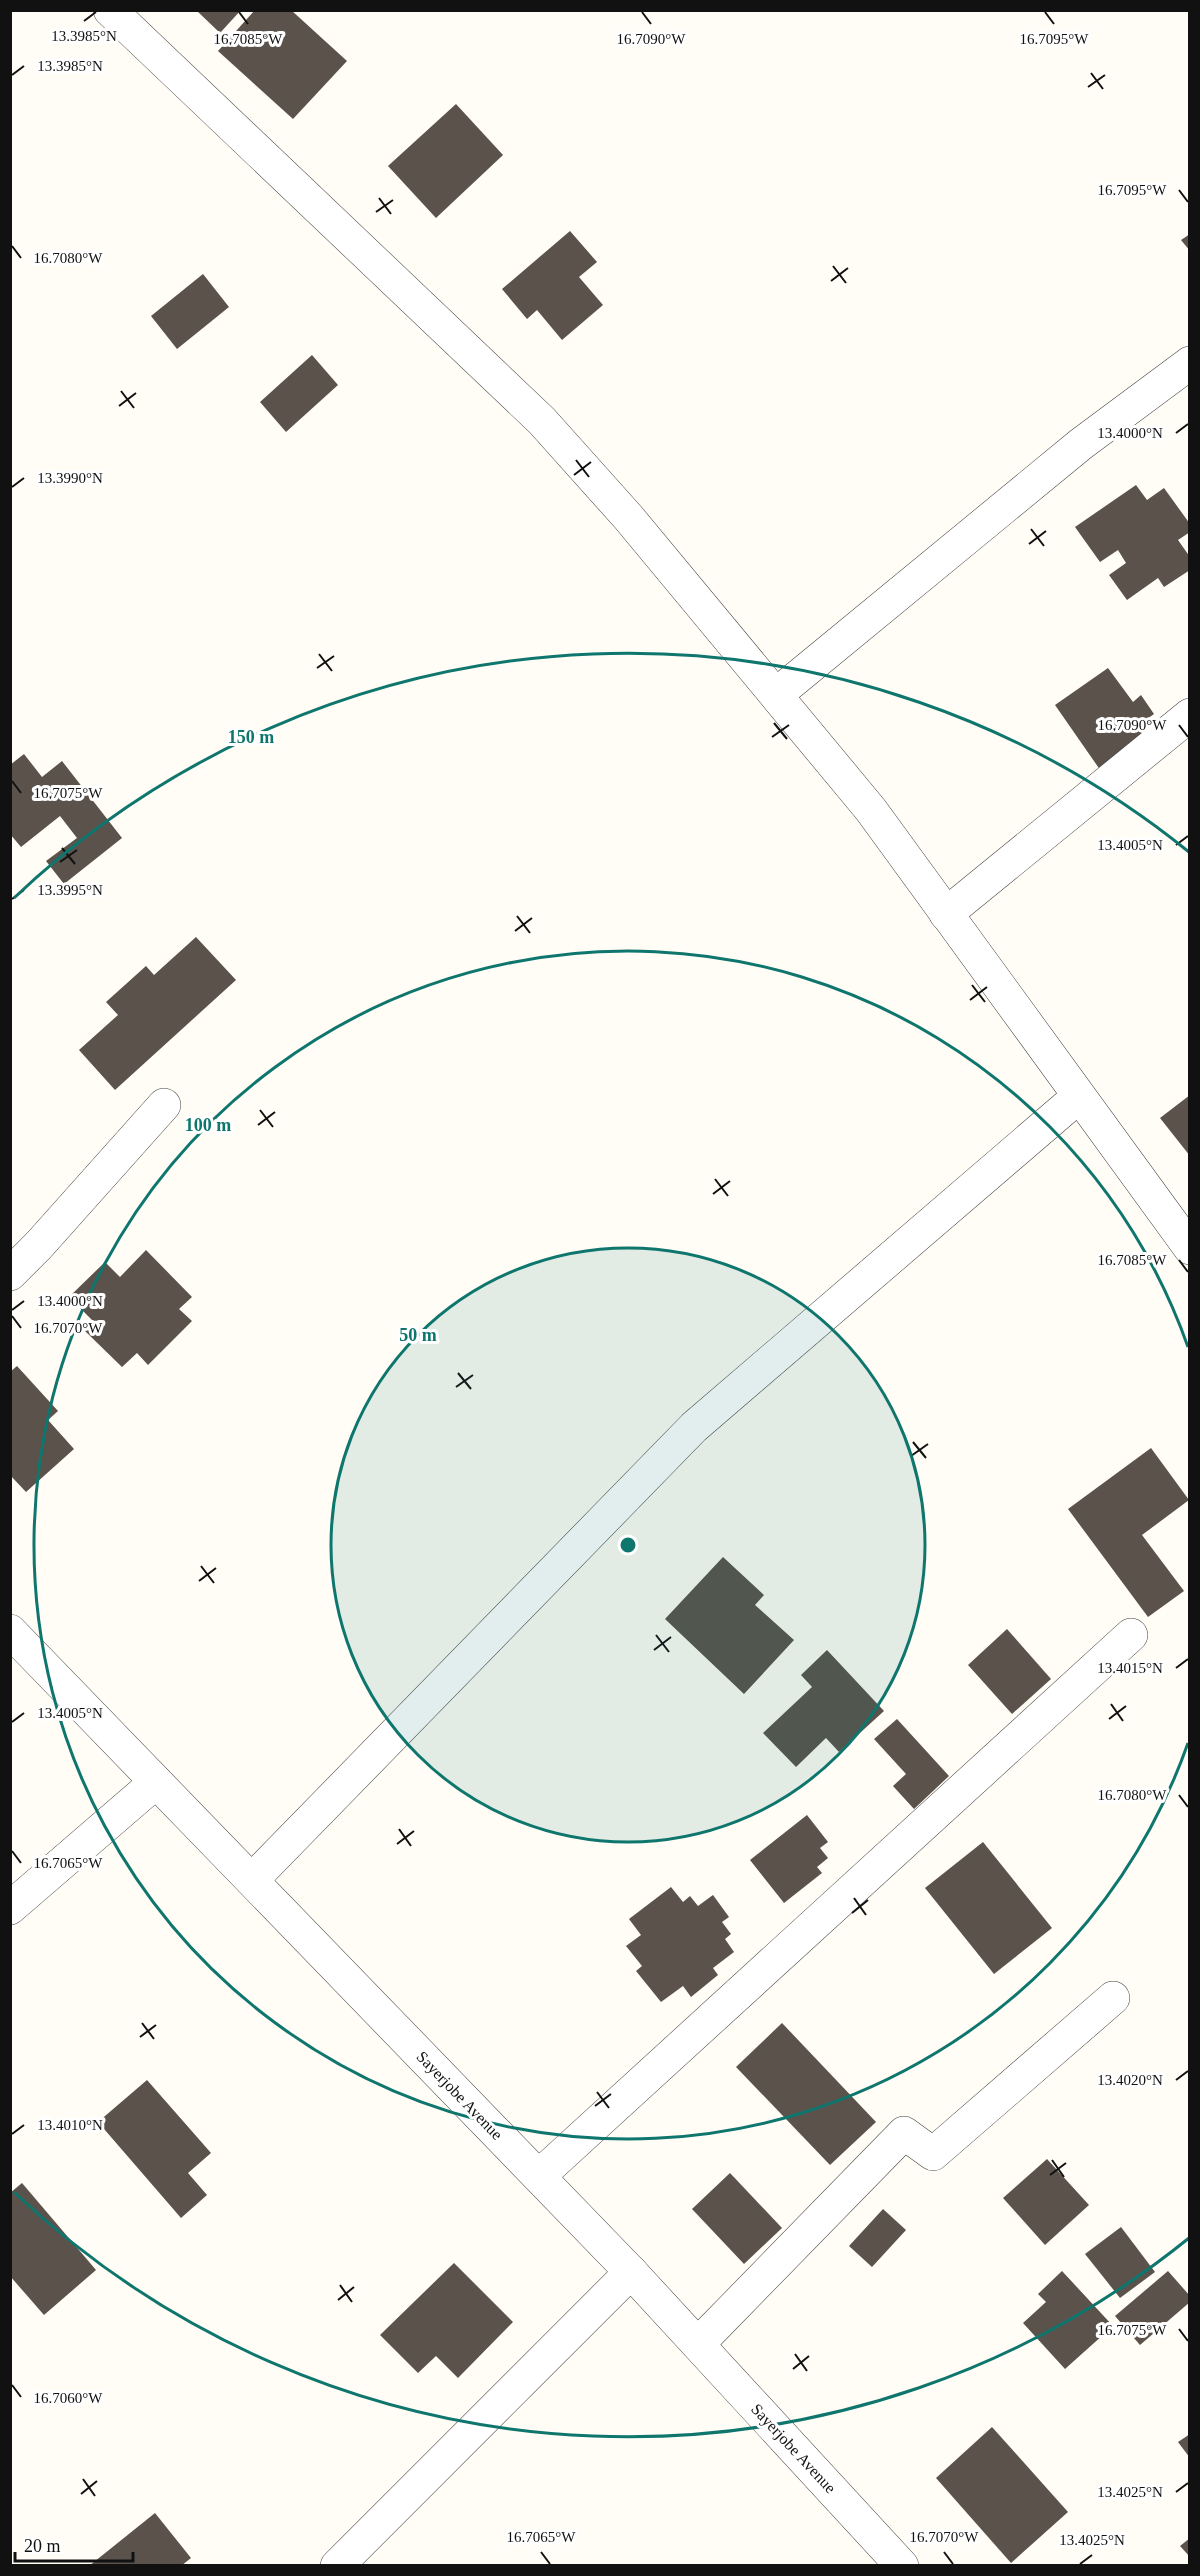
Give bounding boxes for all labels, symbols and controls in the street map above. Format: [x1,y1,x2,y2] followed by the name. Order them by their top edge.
[51,28,117,44] text: 13.3985°N
[214,31,283,47] text: 16.7085°W
[617,31,686,47] text: 16.7090°W
[1020,31,1089,47] text: 16.7095°W
[37,58,103,74] text: 13.3985°N
[1098,182,1167,198] text: 16.7095°W
[34,250,103,266] text: 16.7080°W
[1097,425,1163,441] text: 13.4000°N
[37,470,103,486] text: 13.3990°N
[1098,717,1167,733] text: 16.7090°W
[228,727,274,747] text: 150 m
[34,785,103,801] text: 16.7075°W
[1097,837,1163,853] text: 13.4005°N
[37,882,103,898] text: 13.3995°N
[185,1115,231,1135] text: 100 m
[1098,1252,1167,1268] text: 16.7085°W
[37,1293,103,1309] text: 13.4000°N
[34,1320,103,1336] text: 16.7070°W
[399,1325,437,1345] text: 50 m
[618,1535,638,1555] centre of rings
[1097,1660,1163,1676] text: 13.4015°N
[37,1705,103,1721] text: 13.4005°N
[1098,1787,1167,1803] text: 16.7080°W
[34,1855,103,1871] text: 16.7065°W
[413,2048,506,2144] street label: Sayerjobe Avenue
[1097,2072,1163,2088] text: 13.4020°N
[37,2117,103,2133] text: 13.4010°N
[1098,2322,1167,2338] text: 16.7075°W
[34,2390,103,2406] text: 16.7060°W
[747,2400,839,2497] street label: Sayerjobe Avenue
[1097,2484,1163,2500] text: 13.4025°N
[15,2525,134,2563] scale bar
[507,2529,576,2545] text: 16.7065°W
[910,2529,979,2545] text: 16.7070°W
[1059,2532,1125,2548] text: 13.4025°N
[24,2536,61,2556] text: 20 m

